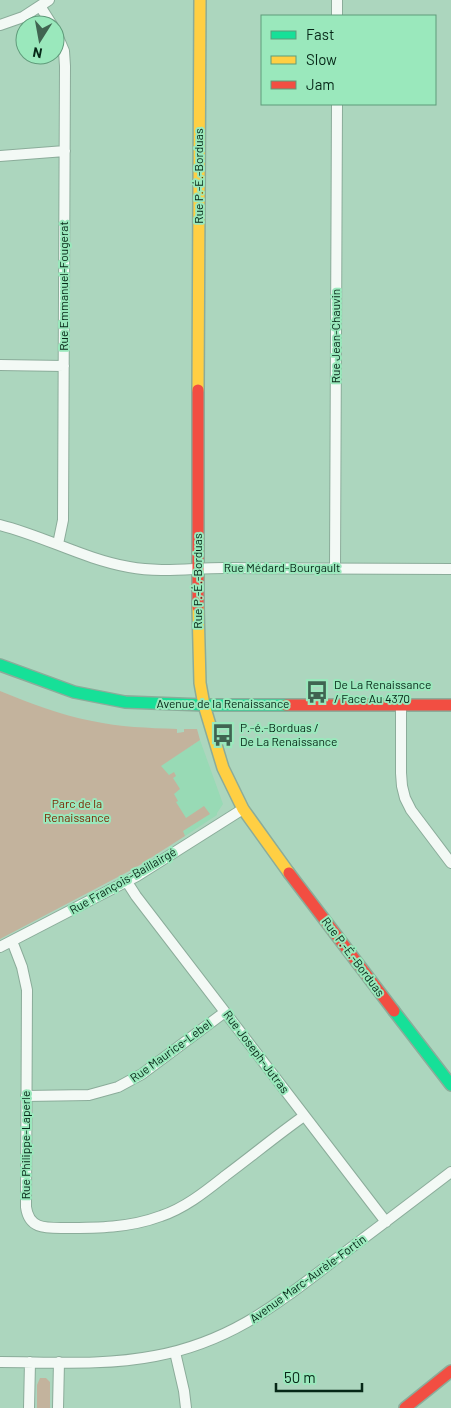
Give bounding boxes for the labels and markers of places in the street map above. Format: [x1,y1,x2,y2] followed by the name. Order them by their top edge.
[334,677,431,705] place label: De La Renaissance / Face Au 4370
[304,679,330,705] bus stop icon: De La Renaissance / Face Au 4370
[240,720,337,748] place label: P.-é.-Borduas / De La Renaissance
[210,722,236,748] bus stop icon: P.-é.-Borduas / De La Renaissance

